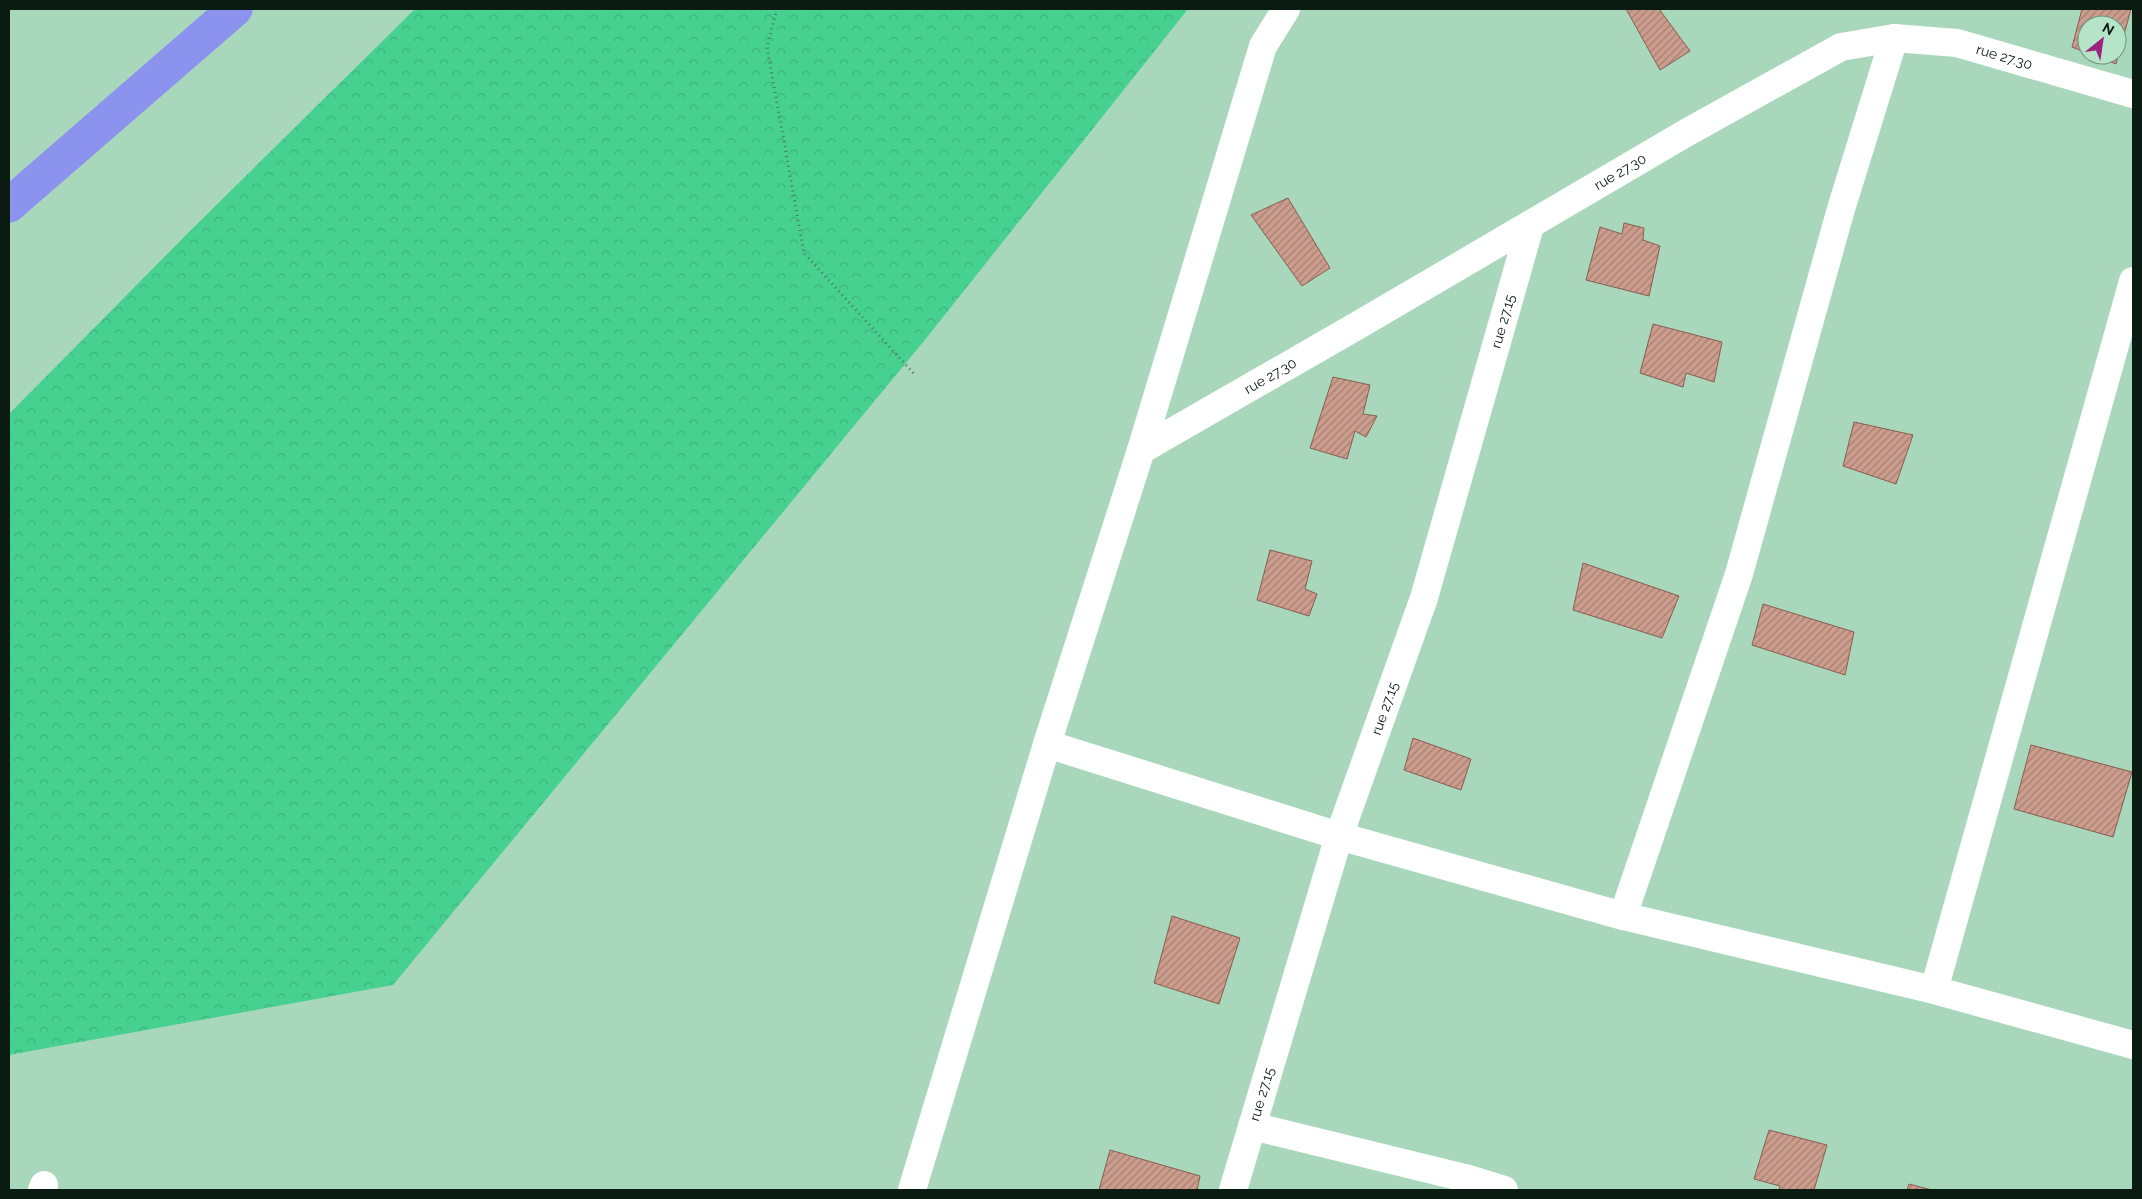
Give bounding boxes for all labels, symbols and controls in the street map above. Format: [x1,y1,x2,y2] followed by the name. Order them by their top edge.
[2077,15,2127,65] north arrow
[2100,19,2117,38] text: N
[1974,41,2034,72] street label: rue 27.30
[1591,150,1649,193] street label: rue 27.30
[1488,292,1518,350] street label: rue 27.15
[1241,354,1299,397] street label: rue 27.30
[1368,679,1402,737] street label: rue 27.15
[1246,1065,1277,1123] street label: rue 27.15

